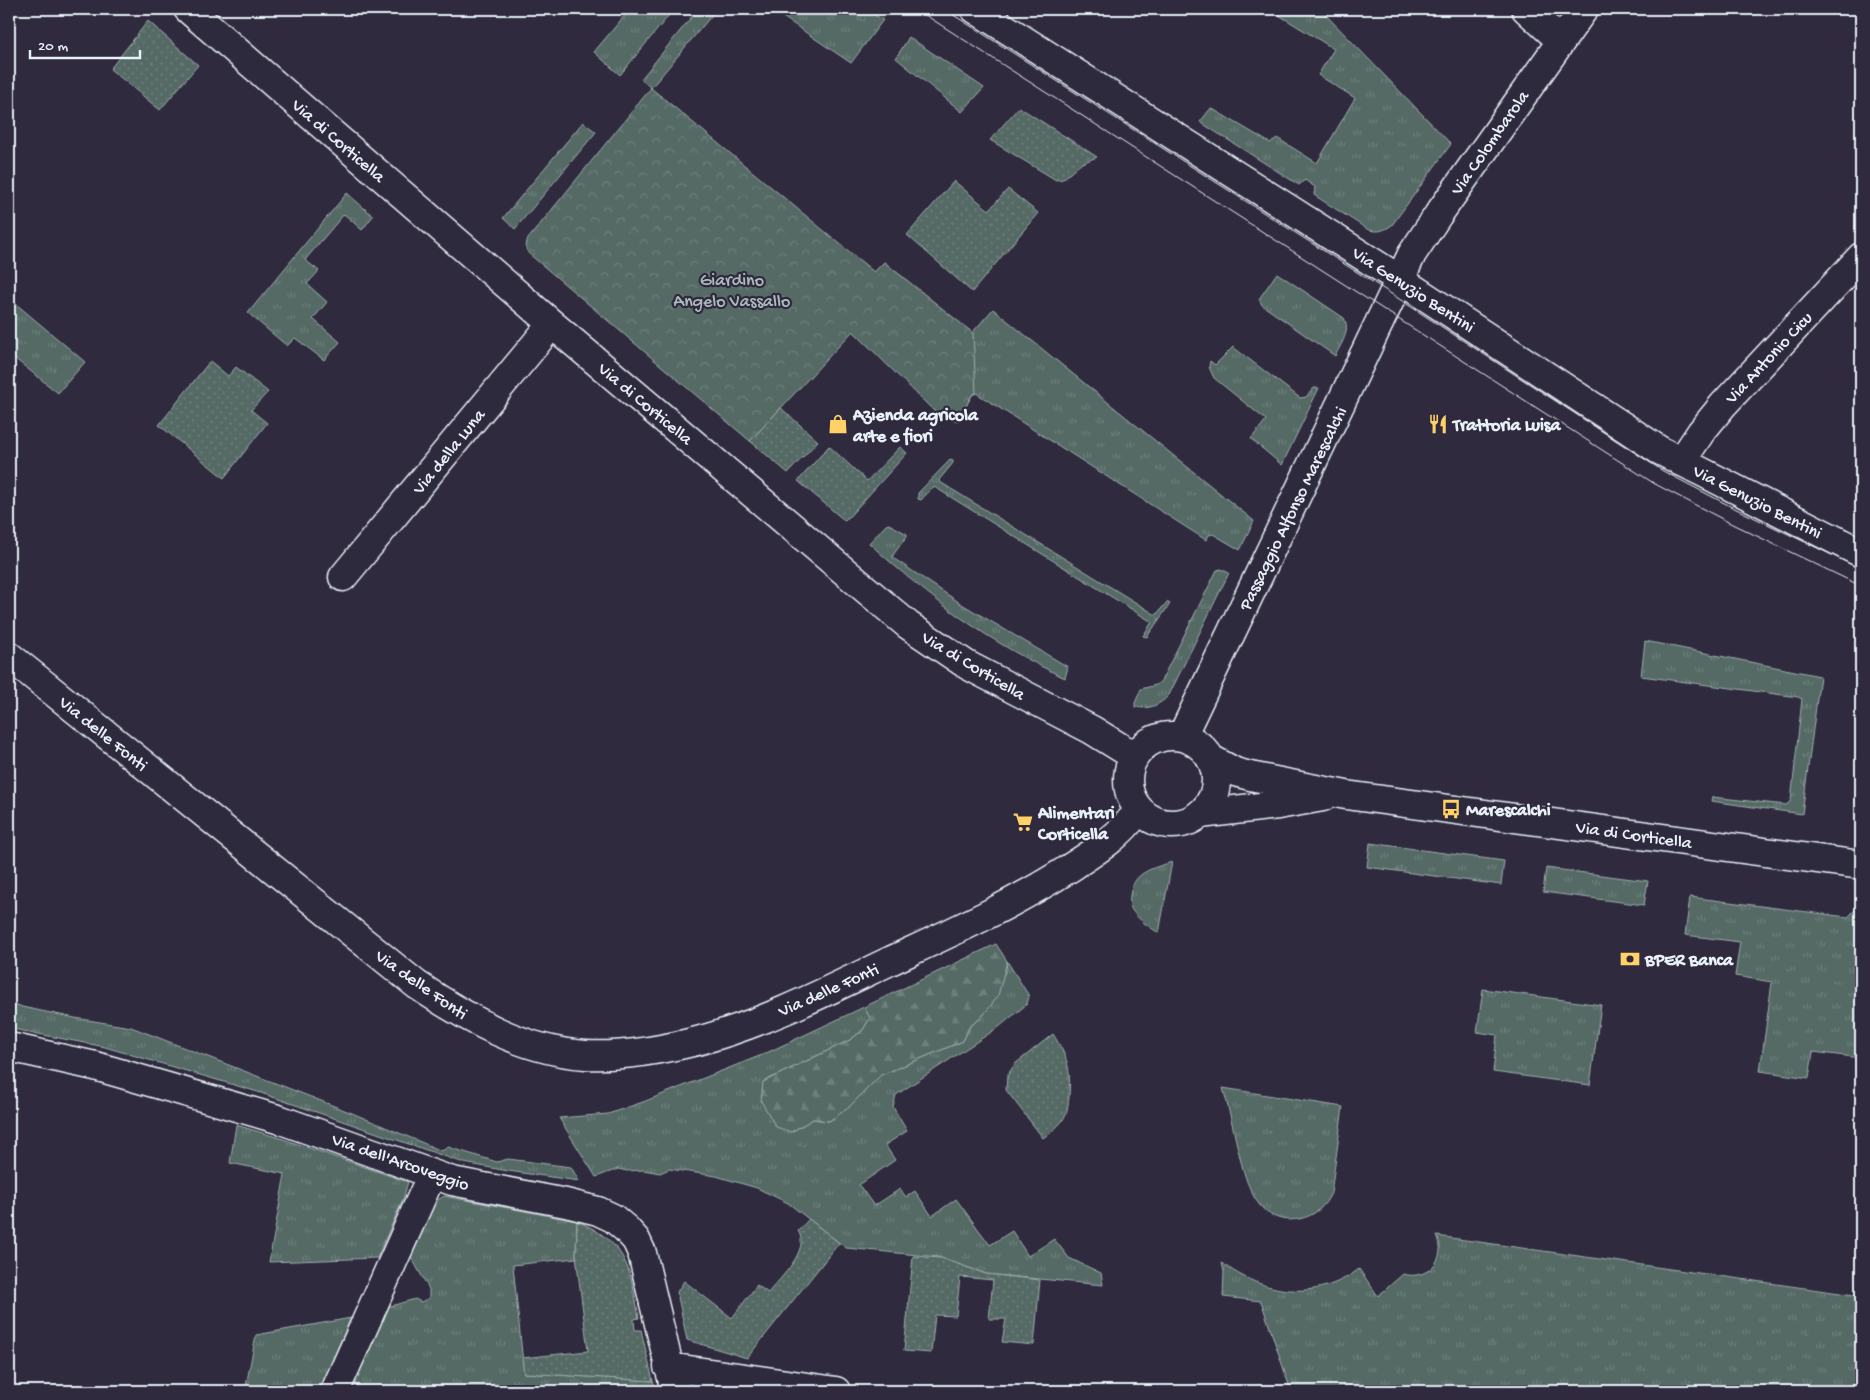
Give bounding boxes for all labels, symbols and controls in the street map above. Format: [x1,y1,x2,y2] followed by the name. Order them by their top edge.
[30,28,140,60] scale bar
[38,38,68,56] text: 20 m
[1447,86,1535,200] street label: Via Colombarola
[286,95,389,189] street label: Via di Corticella
[1347,243,1478,339] street label: Via Genuzio Bentini
[674,271,790,313] park label: Giardino Angelo Vassallo
[1721,308,1818,410] street label: Via Antonio Cicu
[592,359,697,451] street label: Via di Corticella
[1235,404,1353,615] street label: Passaggio Alfonso Marescalchi
[408,405,491,500] street label: Via della Luna
[852,406,979,448] place label: Azienda agricola arte e fiori
[827,413,849,435] shop icon: Azienda agricola arte e fiori
[1427,413,1449,435] restaurant icon: Trattoria Luisa
[1451,416,1561,437] place label: Trattoria Luisa
[1688,461,1825,545] street label: Via Genuzio Bentini
[916,628,1029,707] street label: Via di Corticella
[53,692,151,777] street label: Via delle Fonti
[1440,798,1462,820] bus stop icon: Marescalchi
[1466,801,1551,822] place label: Marescalchi
[1037,804,1115,846] place label: Alimentari Corticella
[1012,811,1034,833] supermarket icon: Alimentari Corticella
[1573,818,1694,855] street label: Via di Corticella
[370,946,471,1026] street label: Via delle Fonti
[1619,948,1641,970] bank icon: BPER Banca
[1644,951,1734,972] place label: BPER Banca
[775,960,883,1023] street label: Via delle Fonti
[328,1130,472,1197] street label: Via dell'Arcoveggio

